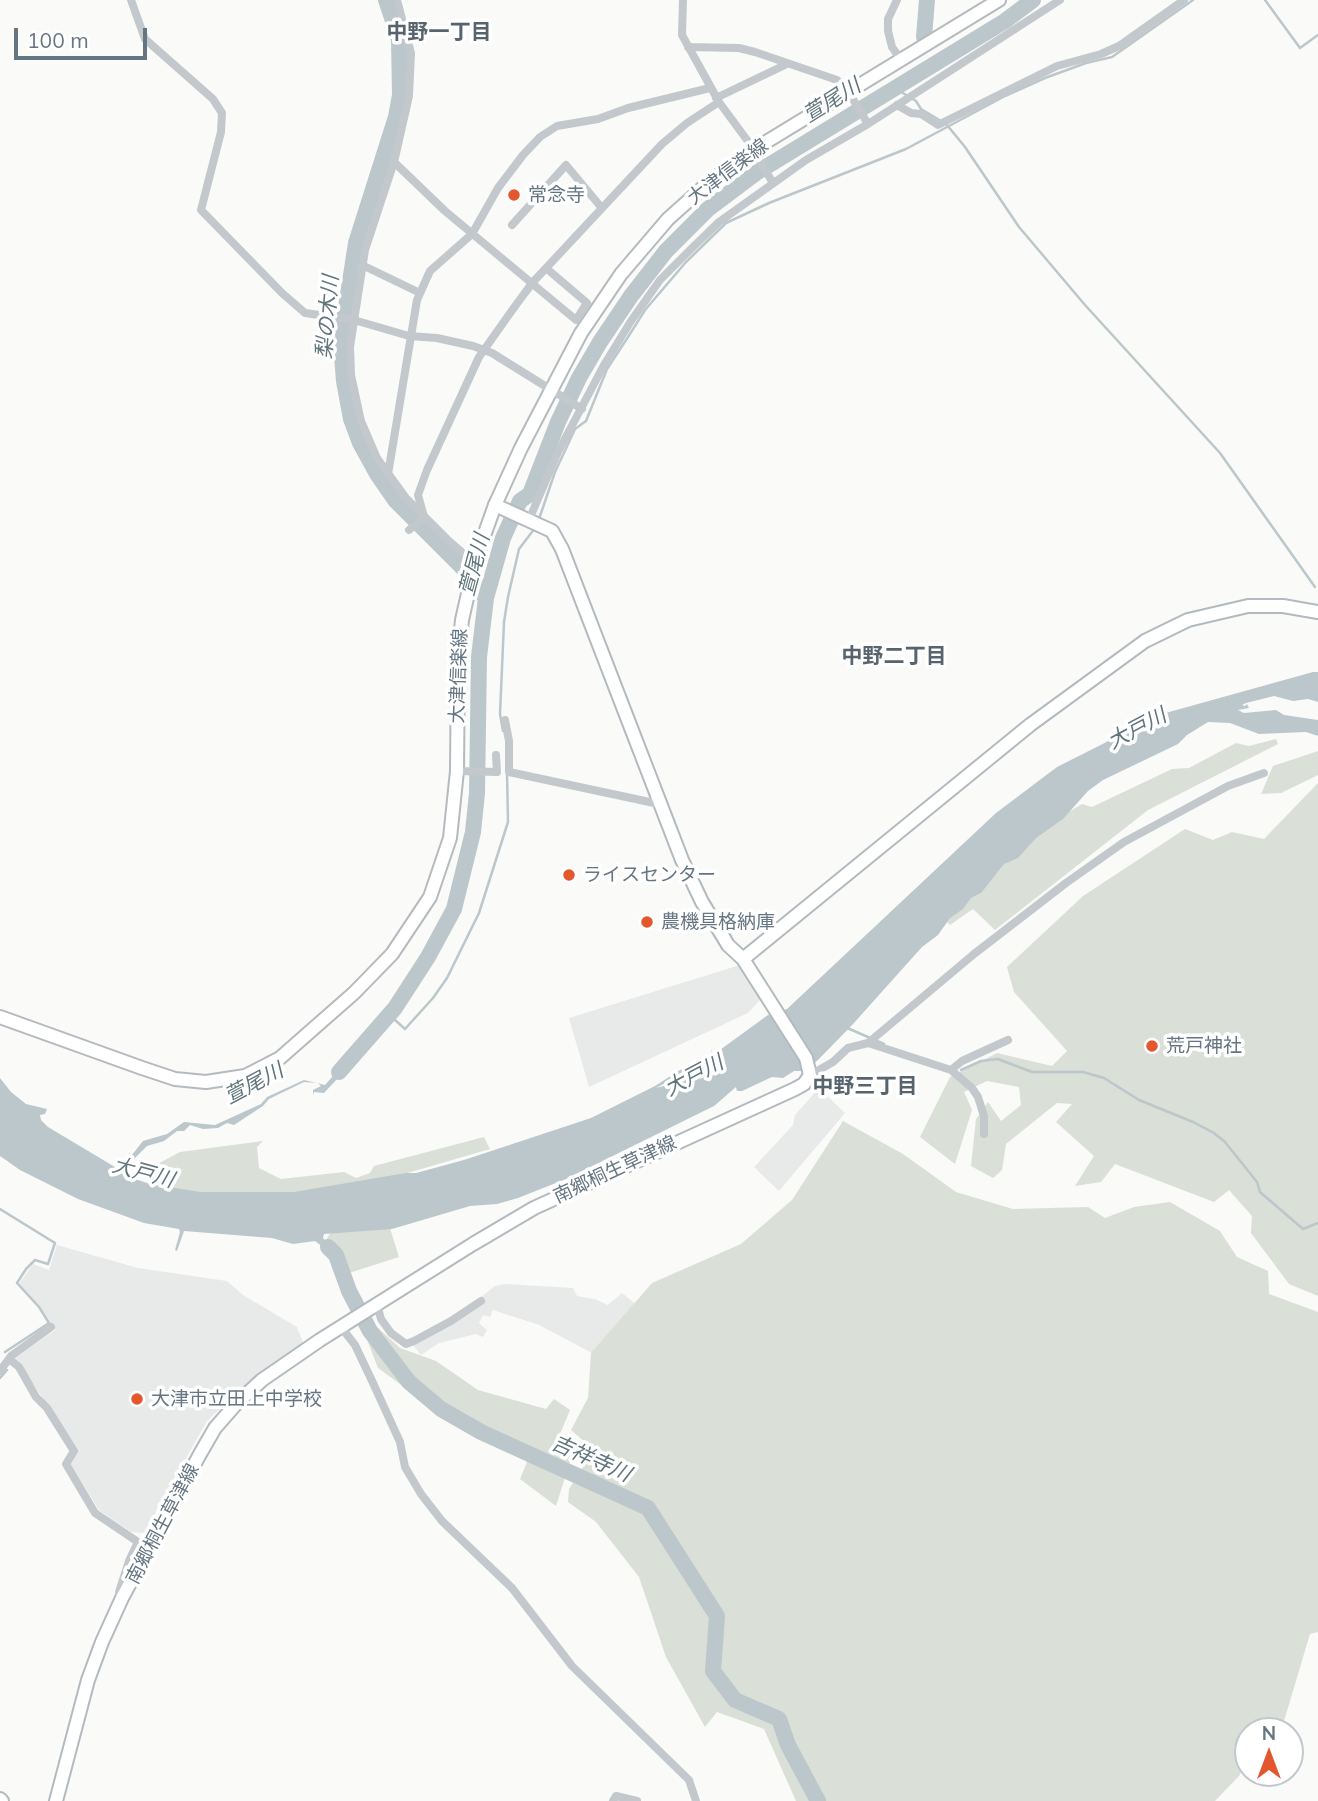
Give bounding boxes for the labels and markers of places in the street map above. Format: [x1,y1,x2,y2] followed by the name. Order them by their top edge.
[528,184,585,206] place label: 常念寺
[506,187,522,203] marker: 常念寺
[583,864,716,886] place label: ライスセンター
[561,867,577,883] marker: ライスセンター
[661,911,775,933] place label: 農機具格納庫
[639,914,655,930] marker: 農機具格納庫
[1166,1035,1242,1057] place label: 荒戸神社
[1144,1038,1160,1054] marker: 荒戸神社
[151,1388,322,1410] place label: 大津市立田上中学校
[129,1391,145,1407] marker: 大津市立田上中学校

